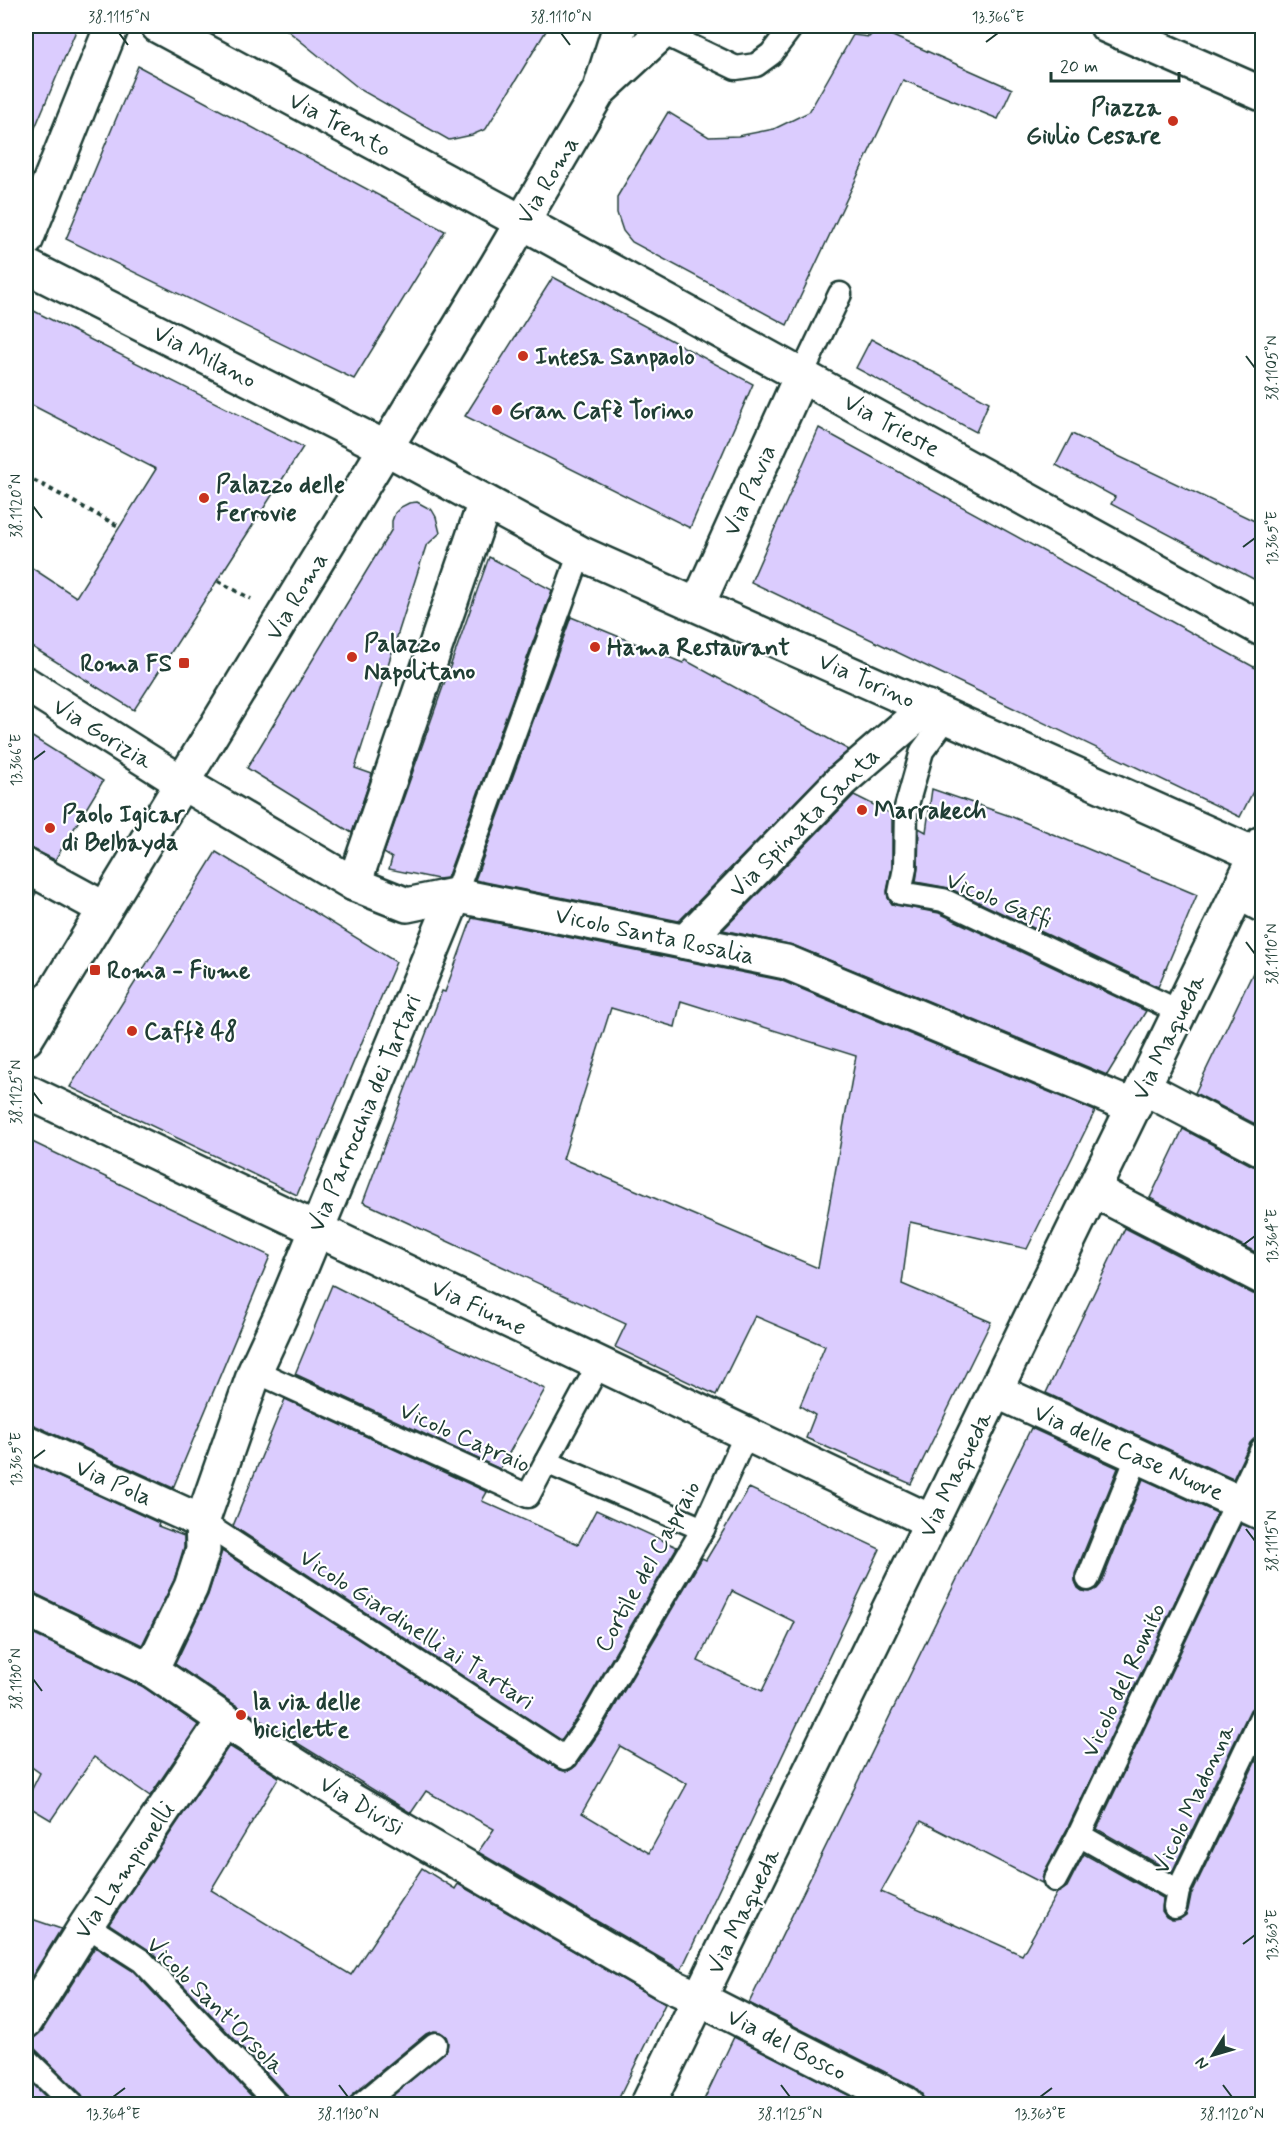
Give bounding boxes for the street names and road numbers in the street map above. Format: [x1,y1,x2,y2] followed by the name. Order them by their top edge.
[283,85,396,165] street label: Via Trento
[510,131,587,231] street label: Via Roma
[147,318,261,397] street label: Via Milano
[838,387,945,466] street label: Via Trieste
[717,440,784,541] street label: Via Pavia
[259,547,336,647] street label: Via Roma
[813,646,920,716] street label: Via Torino
[47,691,158,777] street label: Via Gorizia
[723,741,887,905] street label: Via Spinata Santa
[941,865,1056,938] street label: Vicolo Gaffi
[552,900,757,973] street label: Vicolo Santa Rosalia
[1125,969,1214,1106] street label: Via Maqueda
[301,990,430,1237] street label: Via Parrocchia dei Tartari
[426,1273,531,1344] street label: Via Fiume
[394,1396,535,1481] street label: Vicolo Capraio
[1029,1398,1228,1509] street label: Via delle Case Nuove
[912,1406,1001,1543] street label: Via Maqueda
[70,1453,157,1514] street label: Via Pola
[588,1475,708,1658] street label: Cortile del Capraio
[293,1543,540,1718] street label: Vicolo Giardinelli ai Tartari
[1075,1598,1174,1763] street label: Vicolo del Romito
[1146,1719,1243,1880] street label: Vicolo Madonna
[313,1769,409,1844] street label: Via Divisi
[68,1796,183,1946] street label: Via Lampionelli
[700,1843,789,1980] street label: Via Maqueda
[139,1930,291,2082] street label: Vicolo Sant'Orsola
[721,2002,851,2089] street label: Via del Bosco

